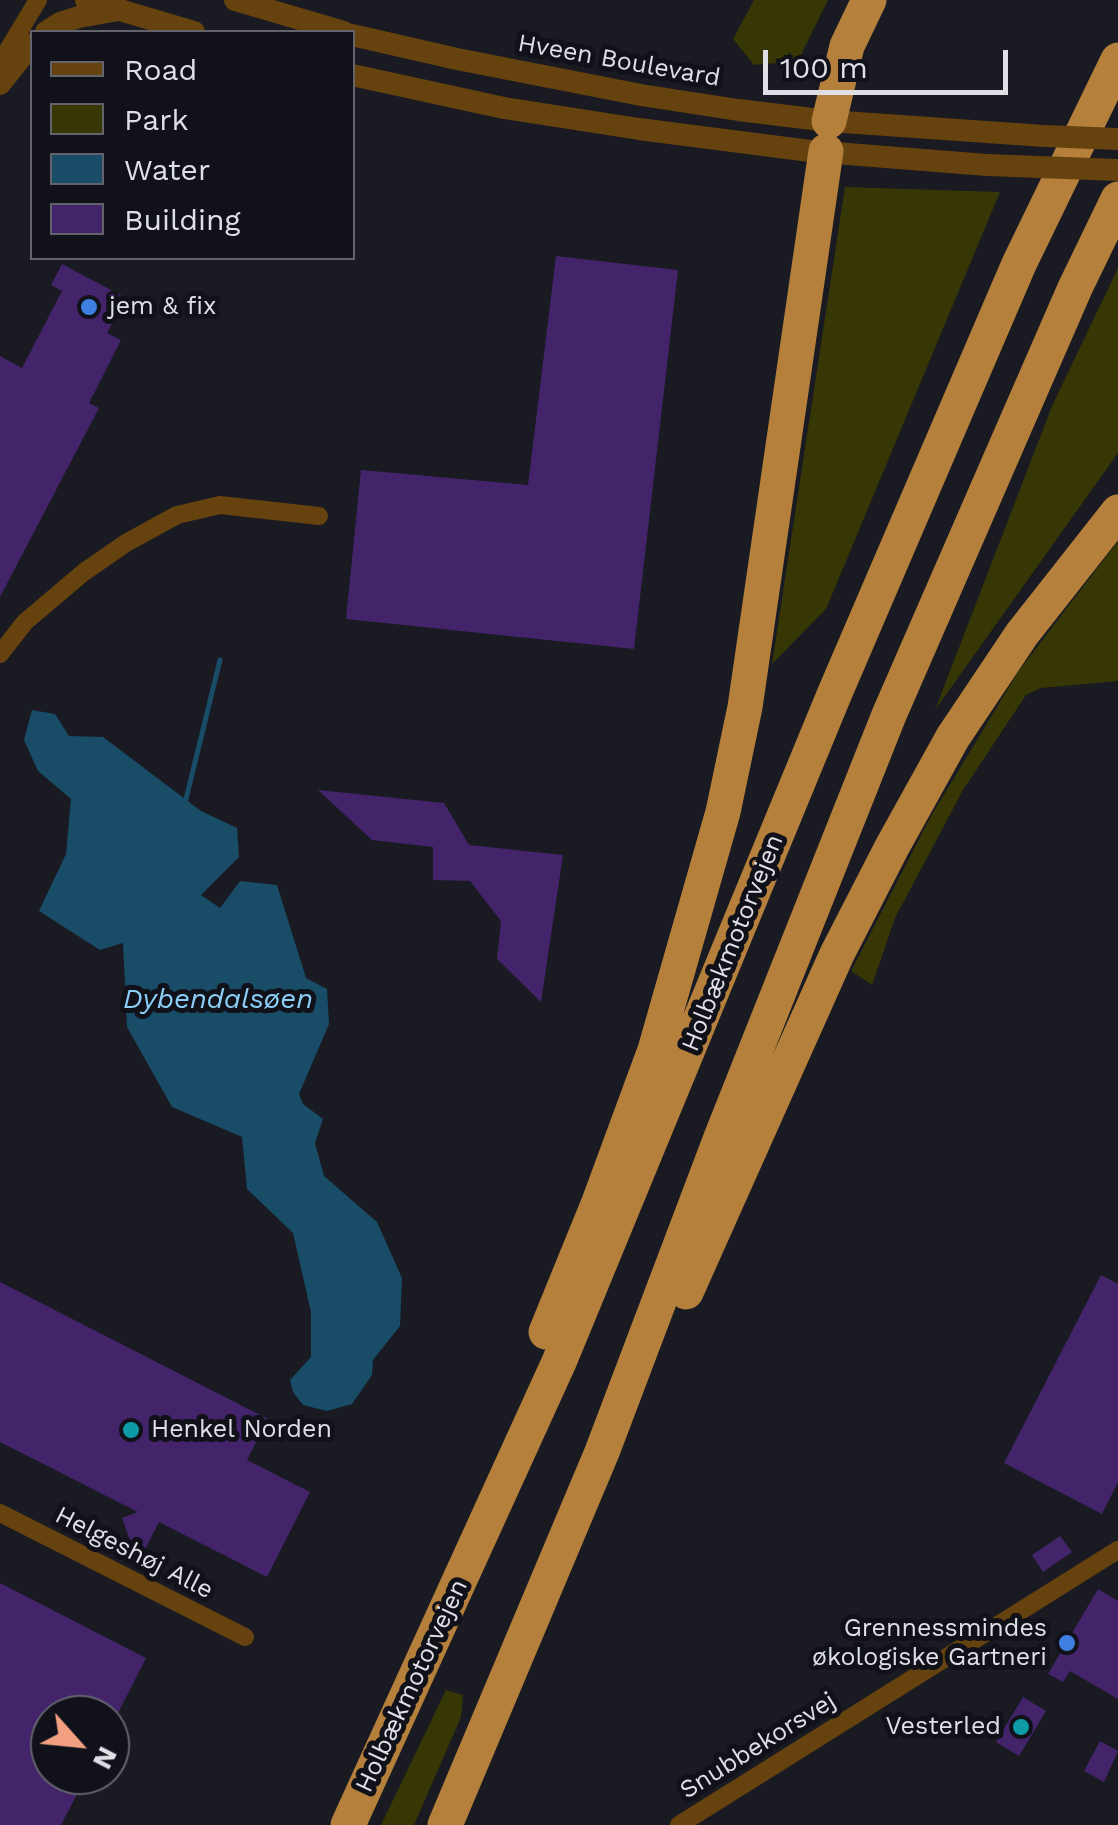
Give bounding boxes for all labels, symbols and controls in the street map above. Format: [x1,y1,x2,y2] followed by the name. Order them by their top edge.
[515,28,723,94] street label: Hveen Boulevard
[30,30,355,260] legend
[768,30,1013,92] scale bar
[780,50,868,85] text: 100 m
[124,52,197,87] text: Road
[124,102,189,137] text: Park
[124,152,210,187] text: Water
[124,202,241,237] text: Building
[109,292,216,322] place label: jem & fix
[78,296,100,318] marker: jem & fix
[676,830,790,1056] street label: Holbækmotorvejen
[123,983,313,1017] water label: Dybendalsøen
[151,1415,332,1445] place label: Henkel Norden
[120,1419,142,1441] marker: Henkel Norden
[50,1500,218,1606] street label: Helgeshøj Alle
[350,1575,474,1797] street label: Holbækmotorvejen
[812,1614,1047,1673] place label: Grennessmindes økologiske Gartneri
[1056,1632,1078,1654] marker: Grennessmindes økologiske Gartneri
[675,1686,841,1806] street label: Snubbekorsvej
[30,1695,130,1795] north arrow
[886,1712,1001,1742] place label: Vesterled
[1010,1716,1032,1738] marker: Vesterled
[86,1741,125,1775] text: N

